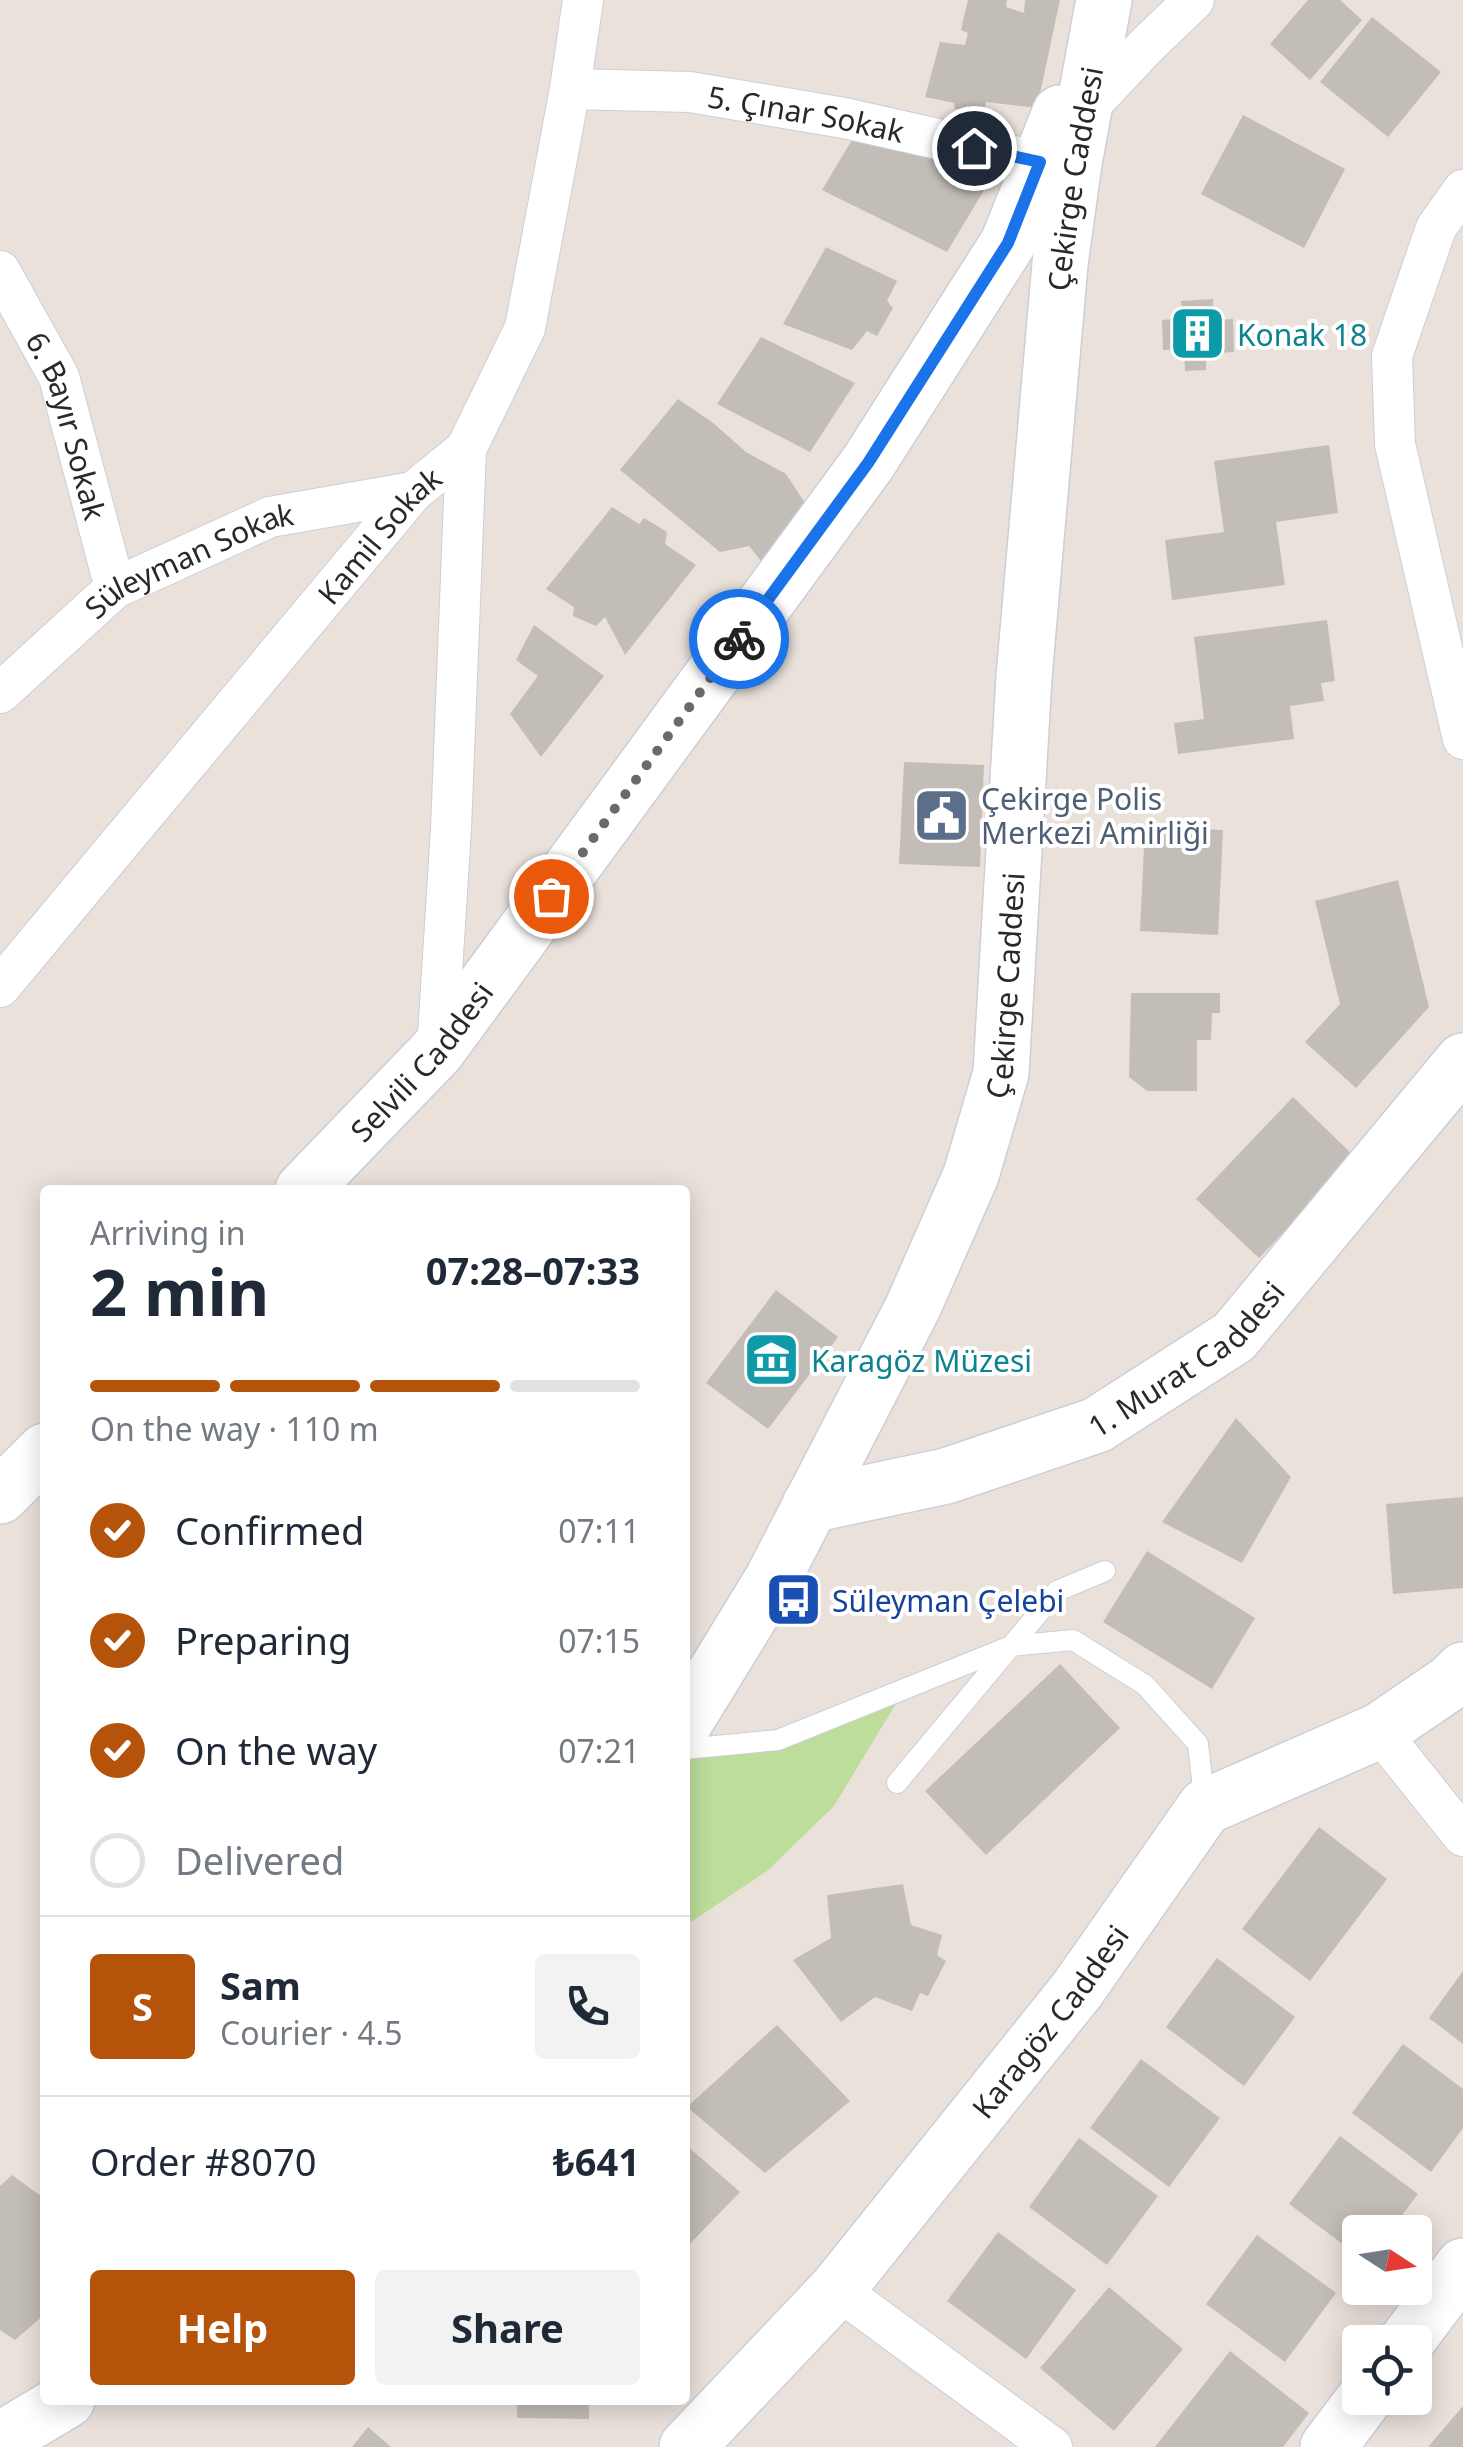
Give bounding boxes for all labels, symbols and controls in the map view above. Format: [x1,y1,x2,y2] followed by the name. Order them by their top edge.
[1037,63,1112,293] street label: Çekirge Caddesi
[705,75,908,151] street label: 5. Çınar Sokak
[932,106,1017,191] pin
[947,121,1002,176] icon: home
[1168,304,1228,364] building icon: Konak 18
[1237,314,1367,355] place label: Konak 18
[17,324,116,524] street label: 6. Bayır Sokak
[308,457,450,613] street label: Kamil Sokak
[75,493,297,627] street label: Süleyman Sokak
[689,589,789,689] courier
[712,612,767,667] icon: bike
[981,778,1209,853] place label: Çekirge Polis Merkezi Amirliği
[912,785,972,845] public building icon: Çekirge Polis Merkezi Amirliği
[509,854,594,939] pin
[524,869,579,924] icon: bag
[974,871,1033,1103] street label: Çekirge Caddesi
[341,973,502,1150] street label: Selvili Caddesi
[90,1211,245,1254] text: Arriving in
[426,1244,640,1296] text: 07:28–07:33
[90,1247,269,1335] text: 2 min
[1080,1272,1293,1446] street label: 1. Murat Caddesi
[742,1330,802,1390] museum icon: Karagöz Müzesi
[811,1340,1032,1381] place label: Karagöz Müzesi
[90,1407,379,1450] text: On the way · 110 m
[90,1503,145,1558] icon: check
[175,1504,364,1556] text: Confirmed
[558,1509,640,1552] text: 07:11
[763,1570,823,1630] bus stop icon: Süleyman Çelebi
[832,1580,1064,1621] place label: Süleyman Çelebi
[90,1613,145,1668] icon: check
[175,1614,351,1666] text: Preparing
[558,1619,640,1662] text: 07:15
[90,1723,145,1778] icon: check
[175,1724,377,1776] text: On the way
[558,1729,640,1772] text: 07:21
[175,1834,344,1886] text: Delivered
[962,1916,1137,2126] street label: Karagöz Caddesi
[535,1954,640,2059] button: phone
[220,1959,301,2011] text: Sam
[132,1980,153,2032] text: S
[220,2011,403,2054] text: Courier · 4.5
[90,2135,316,2187] text: Order #8070
[553,2135,640,2187] text: ₺641
[1342,2215,1432,2305] north arrow
[1342,2215,1432,2415] map controls
[90,2270,355,2385] button: Help
[375,2270,640,2385] button: Share
[1342,2325,1432,2415] button: locate

